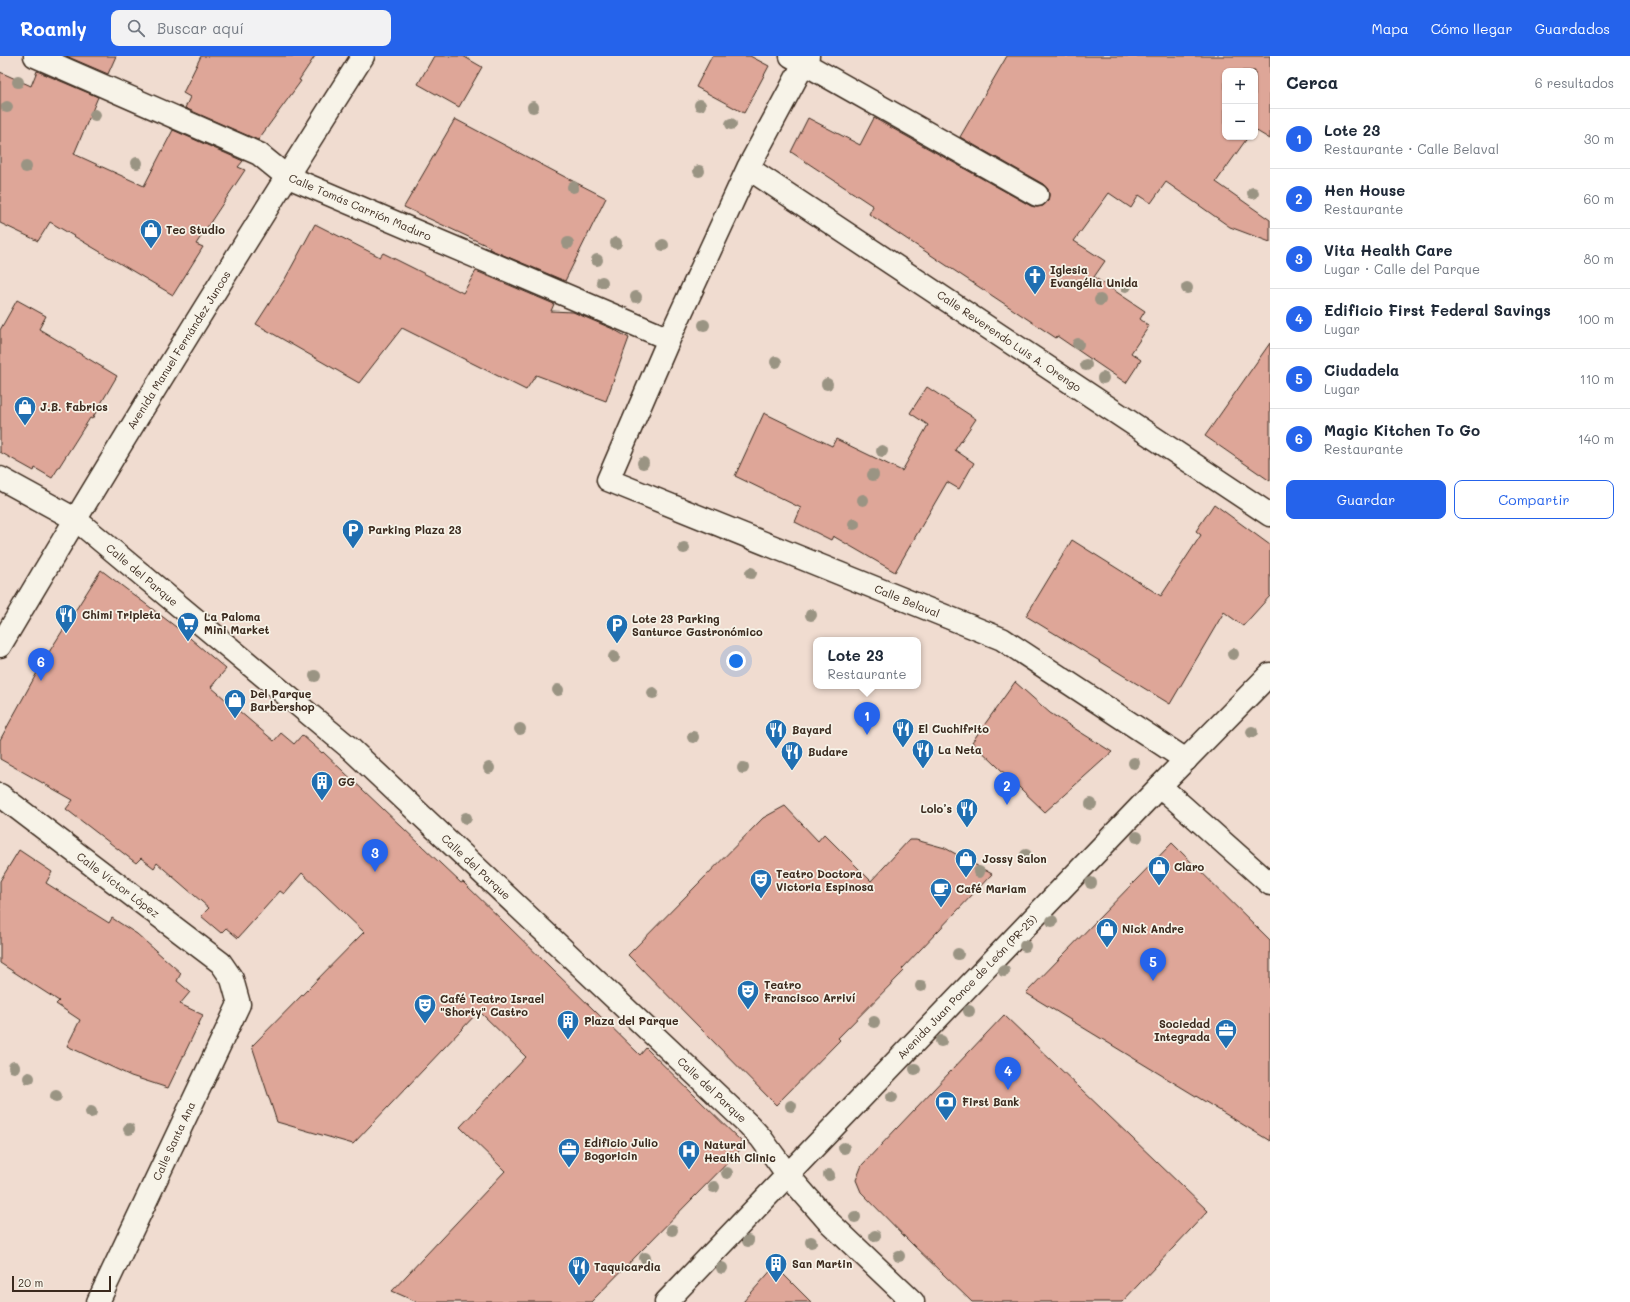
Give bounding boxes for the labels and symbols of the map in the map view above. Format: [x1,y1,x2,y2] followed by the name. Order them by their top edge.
[287,170,434,244] street label: Calle Tomás Carrión Maduro
[138,217,164,250] shop icon: Tec Studio
[166,222,225,237] place label: Tec Studio
[1050,262,1138,290] place label: Iglesia Evangélia Unida
[1022,263,1048,296] church icon: Iglesia Evangélia Unida
[123,268,234,432] street label: Avenida Manuel Fernández Juncos
[934,287,1085,395] street label: Calle Reverendo Luis A. Orengo
[12,394,38,427] shop icon: J.B. Fabrics
[40,399,108,414] place label: J.B. Fabrics
[340,517,366,550] parking icon: Parking Plaza 23
[368,522,462,537] place label: Parking Plaza 23
[103,540,182,609] street label: Calle del Parque
[872,581,942,620] street label: Calle Belaval
[53,602,79,635] restaurant icon: Chimi Tripleta
[82,607,161,622] place label: Chimi Tripleta
[204,609,269,637] place label: La Paloma Mini Market
[175,610,201,643] supermarket icon: La Paloma Mini Market
[632,611,763,639] place label: Lote 23 Parking Santurce Gastronómico
[604,612,630,645] parking icon: Lote 23 Parking Santurce Gastronómico
[28,648,54,681] pin: 6
[726,651,746,671] your location
[250,686,315,714] place label: Del Parque Barbershop
[222,687,248,720] shop icon: Del Parque Barbershop
[854,702,880,735] pin: 1
[890,716,916,749] restaurant icon: El Cuchifrito
[763,717,789,750] restaurant icon: Bayard
[918,721,989,736] place label: El Cuchifrito
[792,722,832,737] place label: Bayard
[910,737,936,770] restaurant icon: La Neta
[779,739,805,772] restaurant icon: Budare
[938,742,982,757] place label: La Neta
[808,744,848,759] place label: Budare
[309,769,335,802] building icon: GG
[994,772,1020,805] pin: 2
[338,774,355,789] place label: GG
[954,796,980,829] restaurant icon: Lolo’s
[920,801,952,816] place label: Lolo’s
[438,831,514,903] street label: Calle del Parque
[362,839,388,872] pin: 3
[953,846,979,879] shop icon: Jossy Salon
[74,849,163,921] street label: Calle Víctor López
[982,851,1047,866] place label: Jossy Salon
[1146,854,1172,887] shop icon: Claro
[1174,859,1205,874] place label: Claro
[776,866,874,894] place label: Teatro Doctora Victoria Espinosa
[748,867,774,900] theatre icon: Teatro Doctora Victoria Espinosa
[928,876,954,909] cafe icon: Café Mariam
[956,881,1027,896] place label: Café Mariam
[893,911,1040,1062] street label: Avenida Juan Ponce de León (PR-25)
[1094,916,1120,949] shop icon: Nick Andre
[1122,921,1184,936] place label: Nick Andre
[1140,948,1166,981] pin: 5
[764,977,856,1005] place label: Teatro Francisco Arriví
[735,978,761,1011] theatre icon: Teatro Francisco Arriví
[440,991,544,1019] place label: Café Teatro Israel "Shorty" Castro
[412,992,438,1025] theatre icon: Café Teatro Israel "Shorty" Castro
[555,1008,581,1041] building icon: Plaza del Parque
[584,1013,679,1028] place label: Plaza del Parque
[1154,1016,1210,1044] place label: Sociedad Integrada
[1213,1017,1239,1050] office icon: Sociedad Integrada
[674,1054,750,1126] street label: Calle del Parque
[995,1057,1021,1090] pin: 4
[933,1089,959,1122] bank icon: First Bank
[962,1094,1019,1109] place label: First Bank
[149,1099,198,1183] street label: Calle Santa Ana
[584,1135,658,1163] place label: Edificio Julio Bogoricin
[556,1136,582,1169] office icon: Edificio Julio Bogoricin
[704,1137,776,1165] place label: Natural Health Clinic
[676,1138,702,1171] hospital icon: Natural Health Clinic
[763,1251,789,1284] building icon: San Martin
[566,1254,592,1287] restaurant icon: Taquicardia
[792,1256,852,1271] place label: San Martin
[594,1259,661,1274] place label: Taquicardia
[12,1274,111,1293] scale bar

